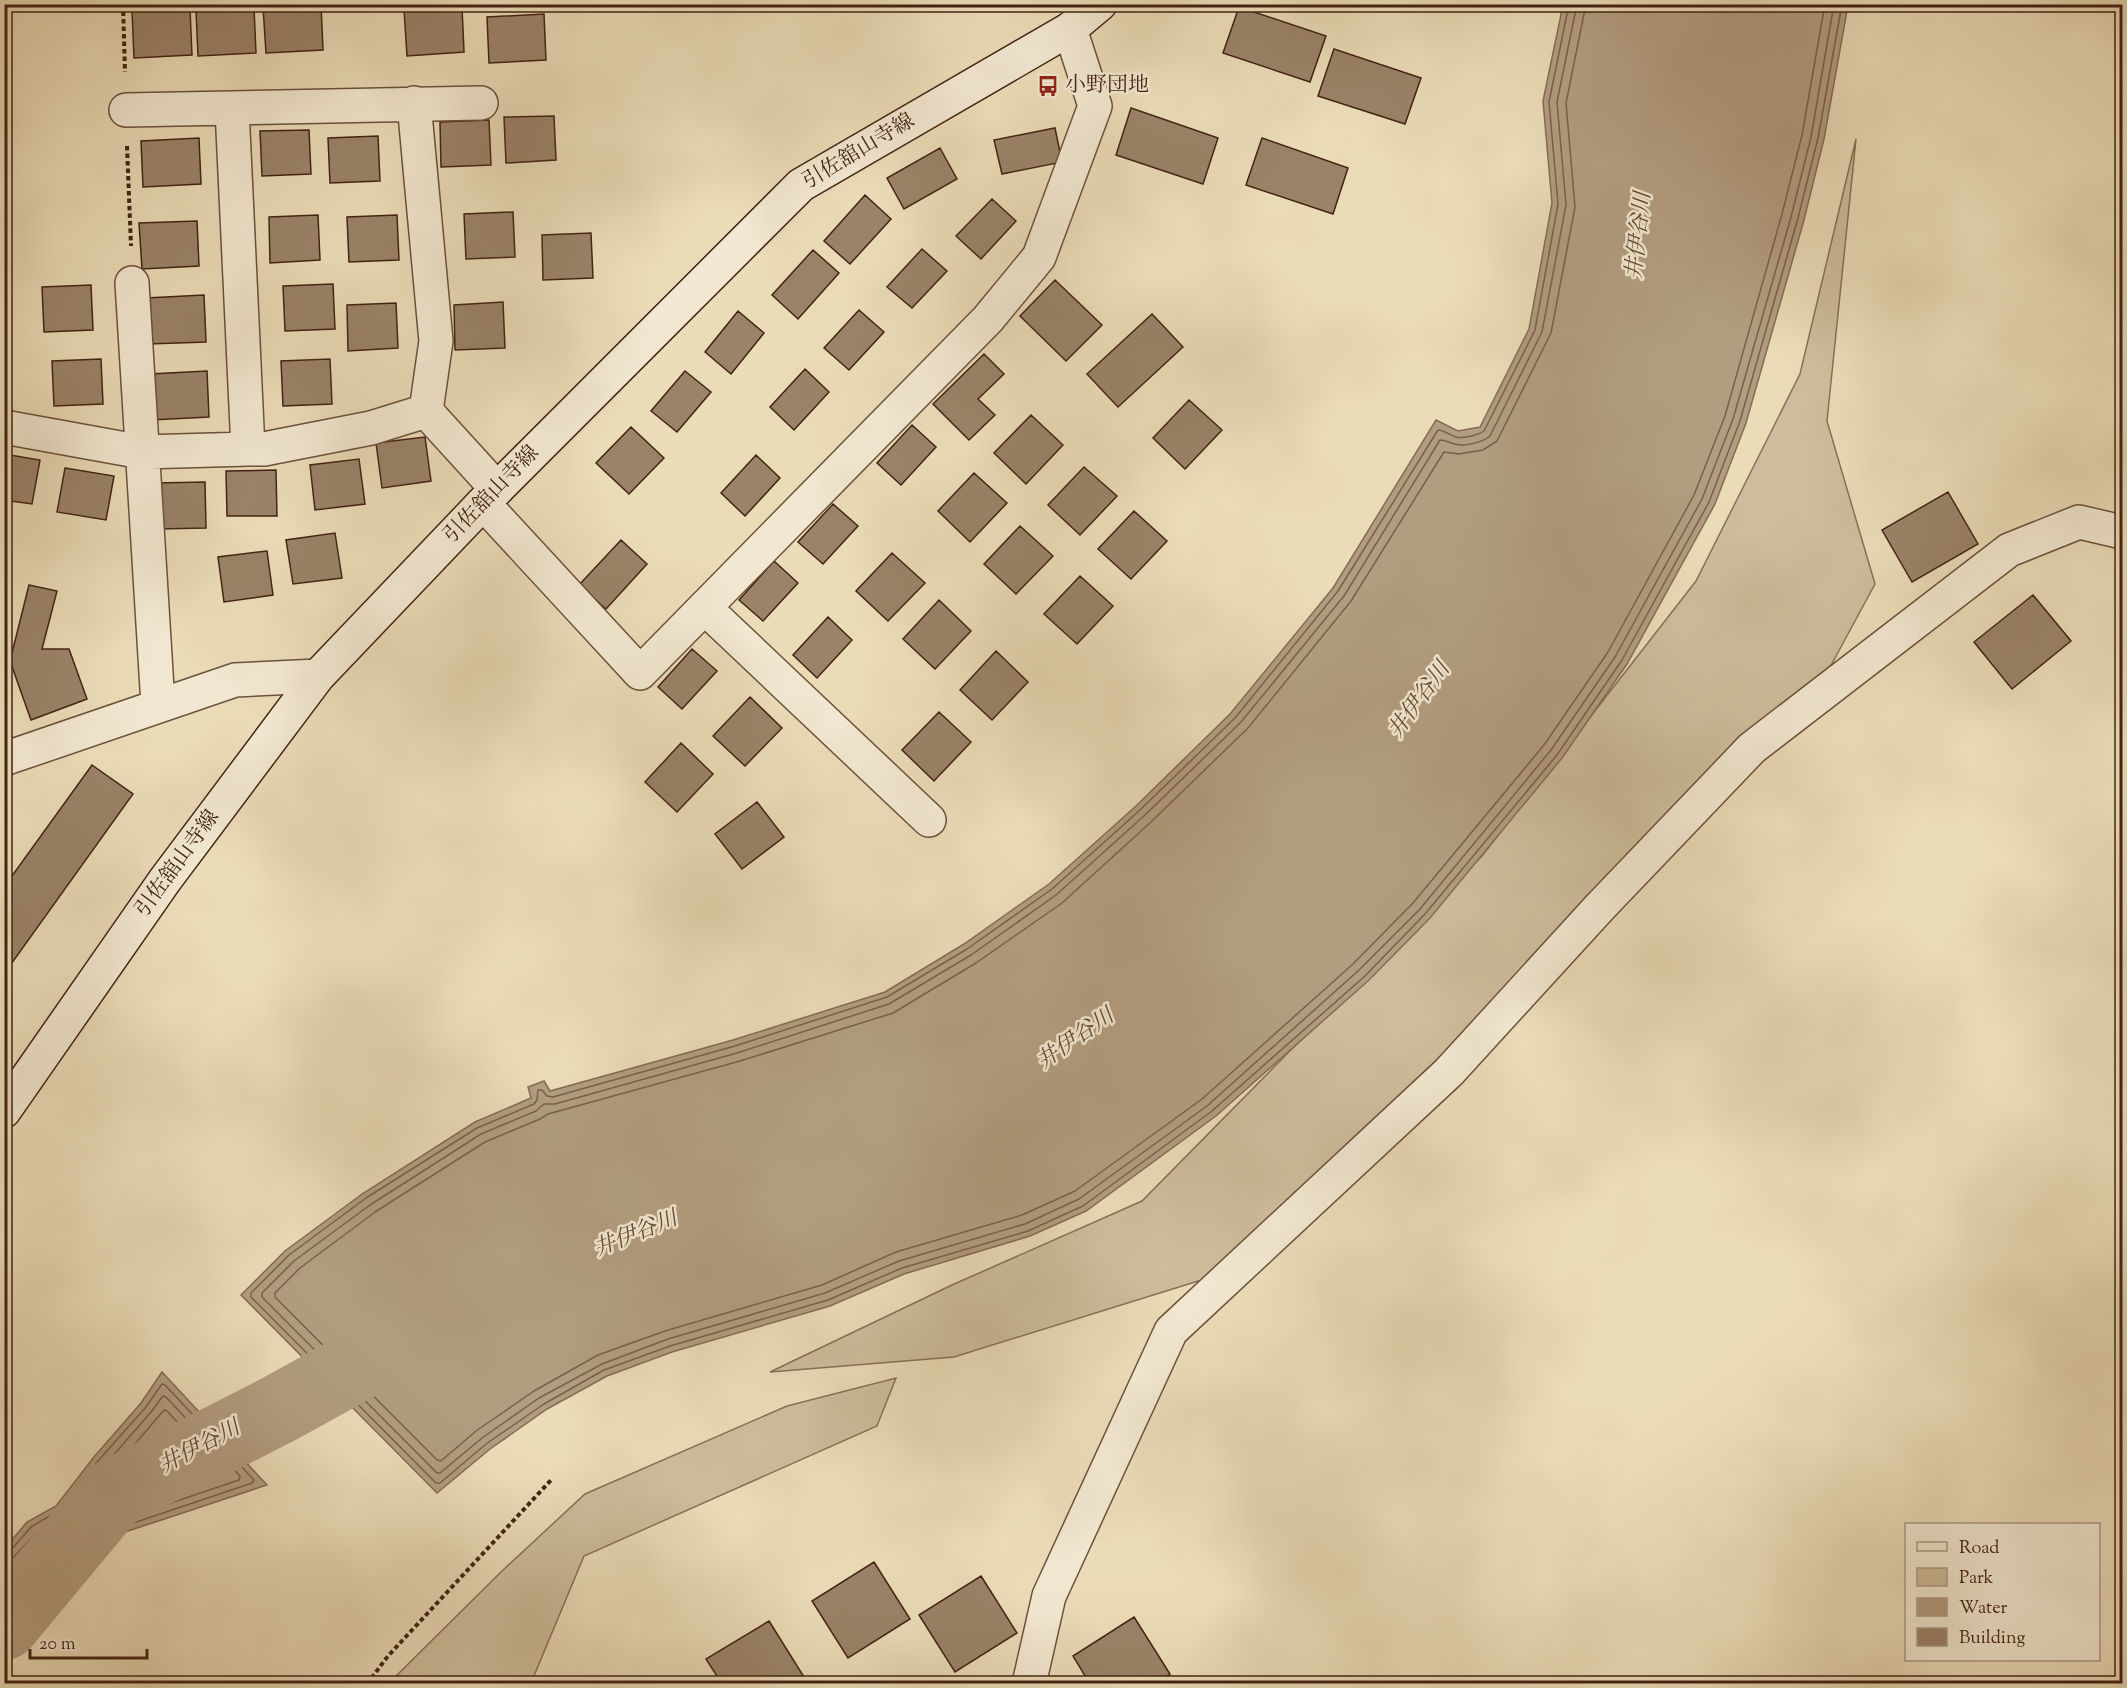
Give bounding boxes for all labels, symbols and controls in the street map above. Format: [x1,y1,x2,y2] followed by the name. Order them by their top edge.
[1065,71,1149,101] place label: 小野団地
[1036,74,1060,98] bus stop icon: 小野団地
[797,107,921,197] street label: 引佐舘山寺線
[1619,189,1661,281] water label: 井伊谷川
[437,439,547,551] street label: 引佐舘山寺線
[1381,654,1460,746] water label: 井伊谷川
[129,804,227,924] street label: 引佐舘山寺線
[1031,1001,1123,1078] water label: 井伊谷川
[589,1203,685,1266] water label: 井伊谷川
[154,1412,248,1483] water label: 井伊谷川
[1905,1523,2100,1661] legend
[1959,1536,1999,1562] text: Road
[1959,1566,1994,1592] text: Park
[1959,1596,2008,1622] text: Water
[30,1622,147,1660] scale bar
[1959,1626,2025,1652] text: Building
[39,1632,76,1658] text: 20 m

